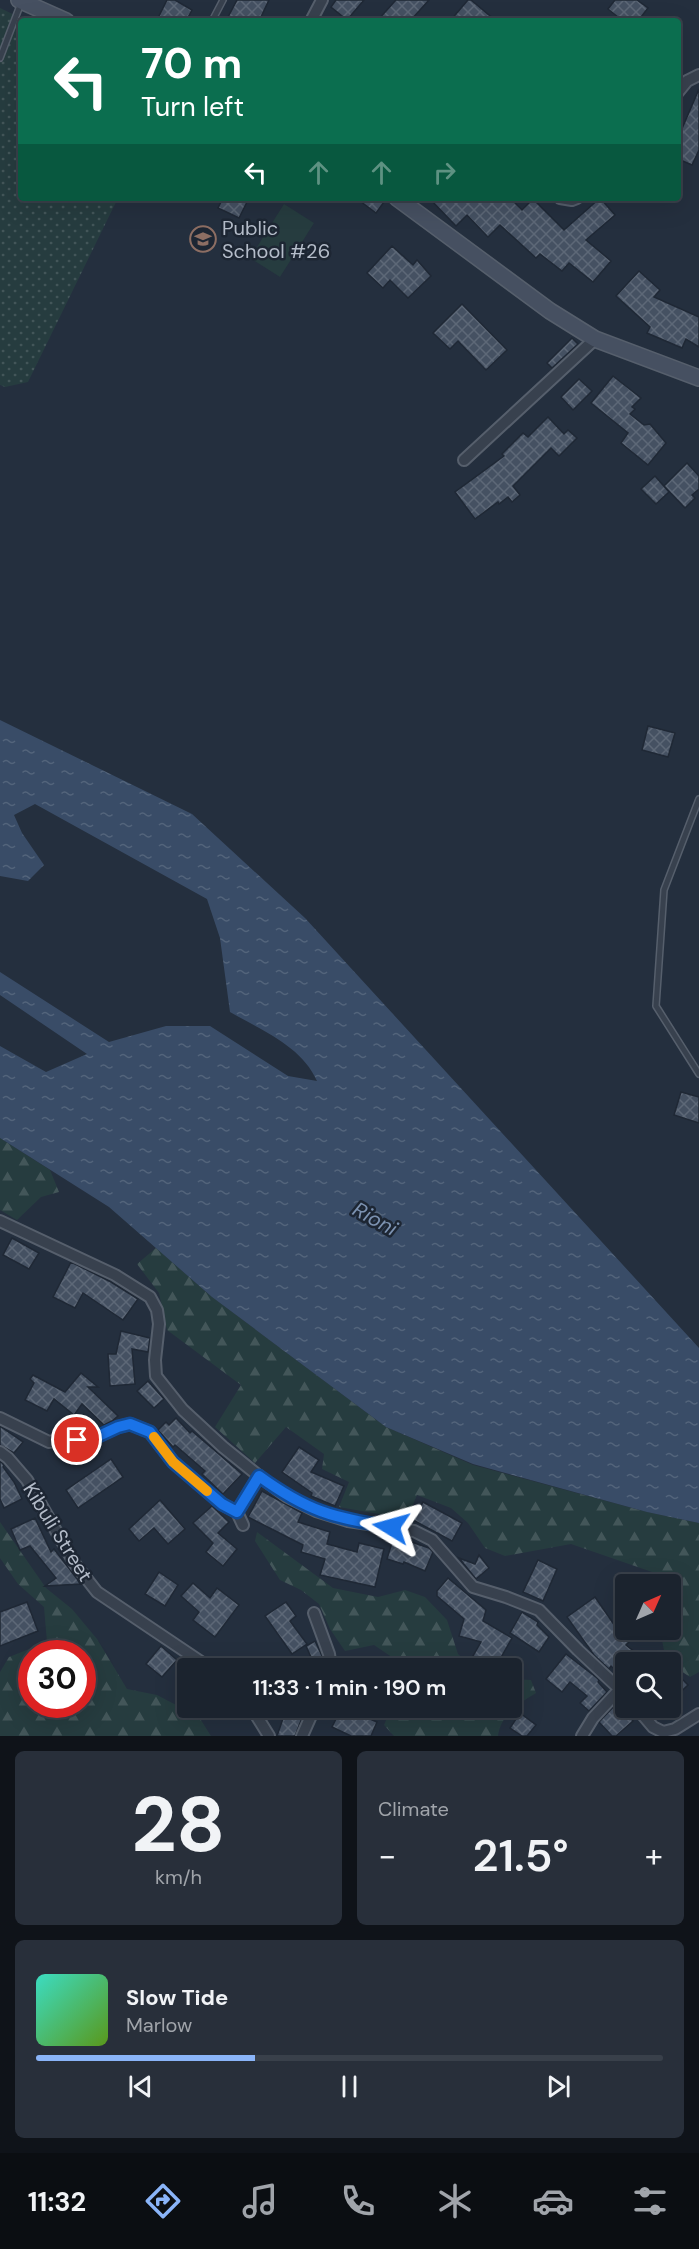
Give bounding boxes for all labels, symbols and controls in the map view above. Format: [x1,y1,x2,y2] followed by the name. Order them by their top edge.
[141,36,242,91] text: 70 m
[42,42,120,120] icon: left
[141,89,244,124] text: Turn left
[239,156,272,189] icon: left
[302,156,335,189] icon: ahead
[365,156,398,189] icon: ahead
[428,156,461,189] icon: right
[222,215,330,264] place label: Public School #26
[188,224,218,254] school or university icon: Public School #26
[348,1195,403,1243] water label: Rioni
[51,1414,102,1465] pin
[60,1423,93,1456] icon: arrive
[17,1478,99,1586] street label: Kibuli Street
[359,1495,423,1559] position arrow
[615,1574,681,1640] north arrow
[615,1574,681,1718] map controls
[18,1640,96,1718] speed limit sign: 30
[615,1652,681,1718] button: search
[253,1673,446,1702] text: 11:33 · 1 min · 190 m
[132,1774,225,1875] text: 28
[378,1796,449,1822] text: Climate
[472,1826,569,1885] text: 21.5°
[378,1834,396,1877] text: −
[645,1834,663,1877] text: +
[155,1864,202,1890] text: km/h
[126,1983,228,2012] text: Slow Tide
[126,2012,192,2038] text: Marlow
[124,2070,157,2103] icon: previous
[333,2070,366,2103] icon: pause
[542,2070,575,2103] icon: next
[142,2180,184,2222] icon: directions
[239,2180,281,2222] icon: music
[337,2180,379,2222] icon: phone
[434,2180,476,2222] icon: climate
[532,2180,574,2222] icon: car
[629,2180,671,2222] icon: filters
[28,2184,86,2219] text: 11:32

